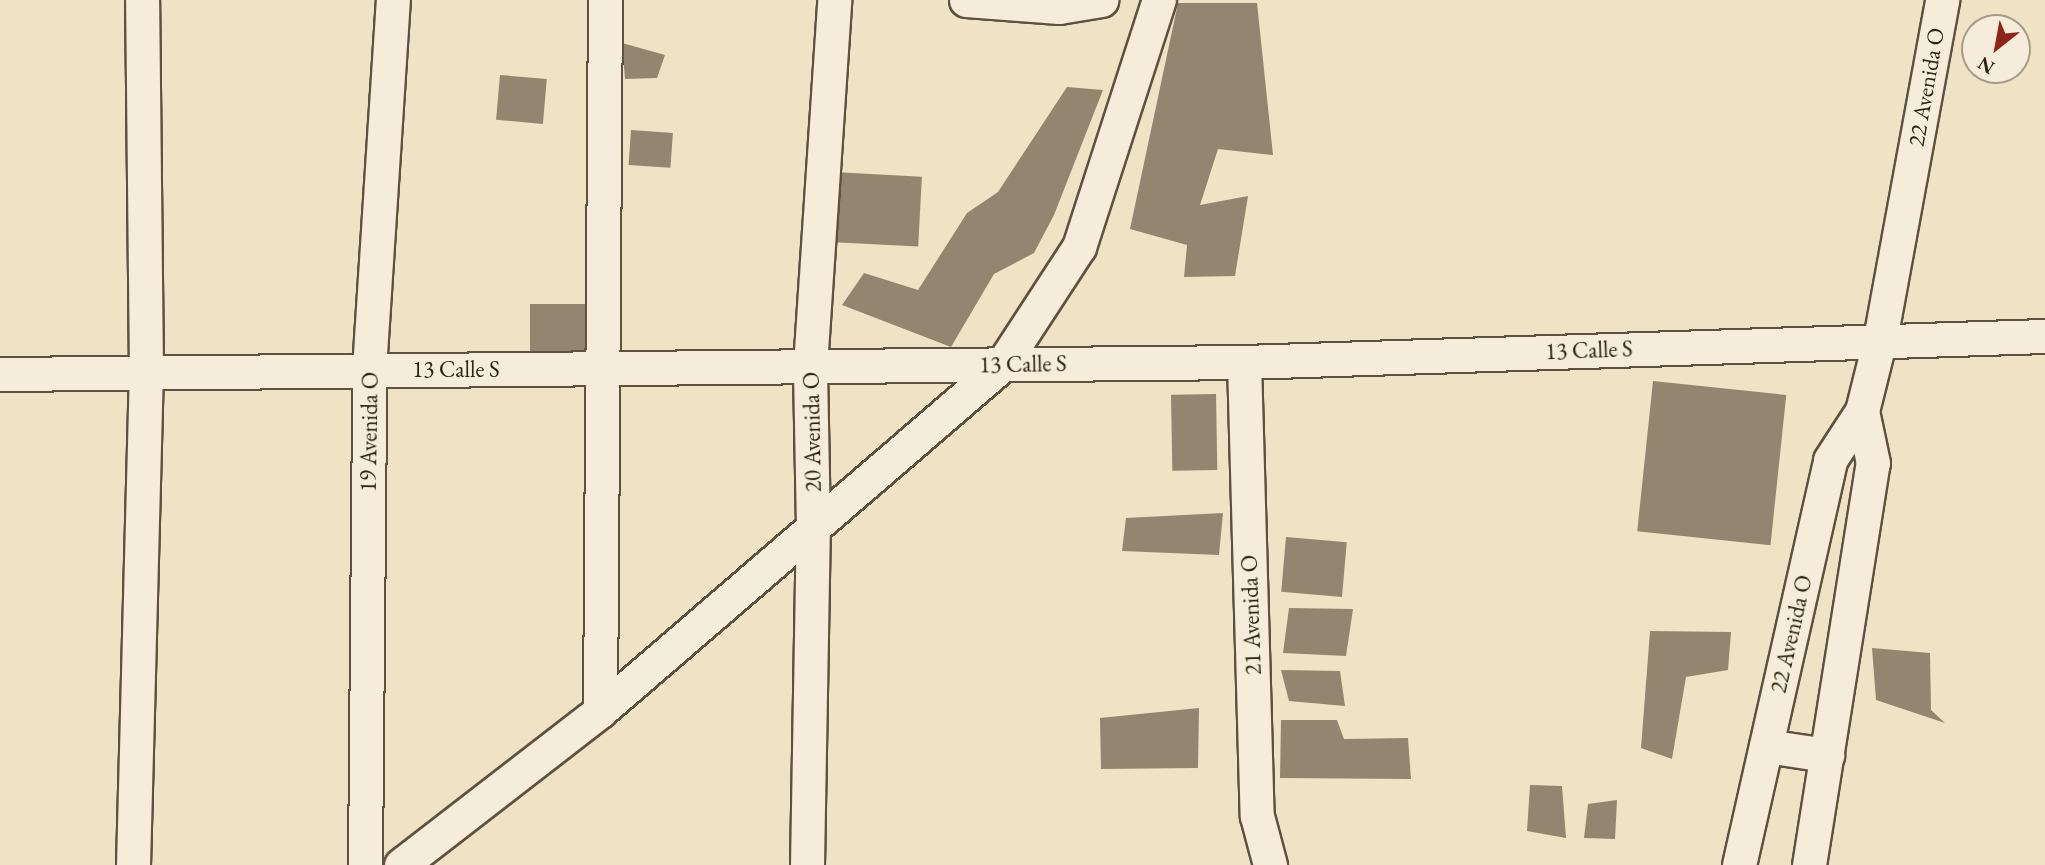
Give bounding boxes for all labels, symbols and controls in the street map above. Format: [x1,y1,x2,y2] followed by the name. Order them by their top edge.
[1961,14,2031,84] north arrow
[1902,25,1950,149] street label: 22 Avenida O
[1973,51,1999,80] text: N
[1545,335,1633,365] street label: 13 Calle S
[979,349,1067,379] street label: 13 Calle S
[412,355,500,383] street label: 13 Calle S
[354,372,384,492] street label: 19 Avenida O
[797,372,827,492] street label: 20 Avenida O
[1235,554,1267,676] street label: 21 Avenida O
[1764,572,1818,696] street label: 22 Avenida O

